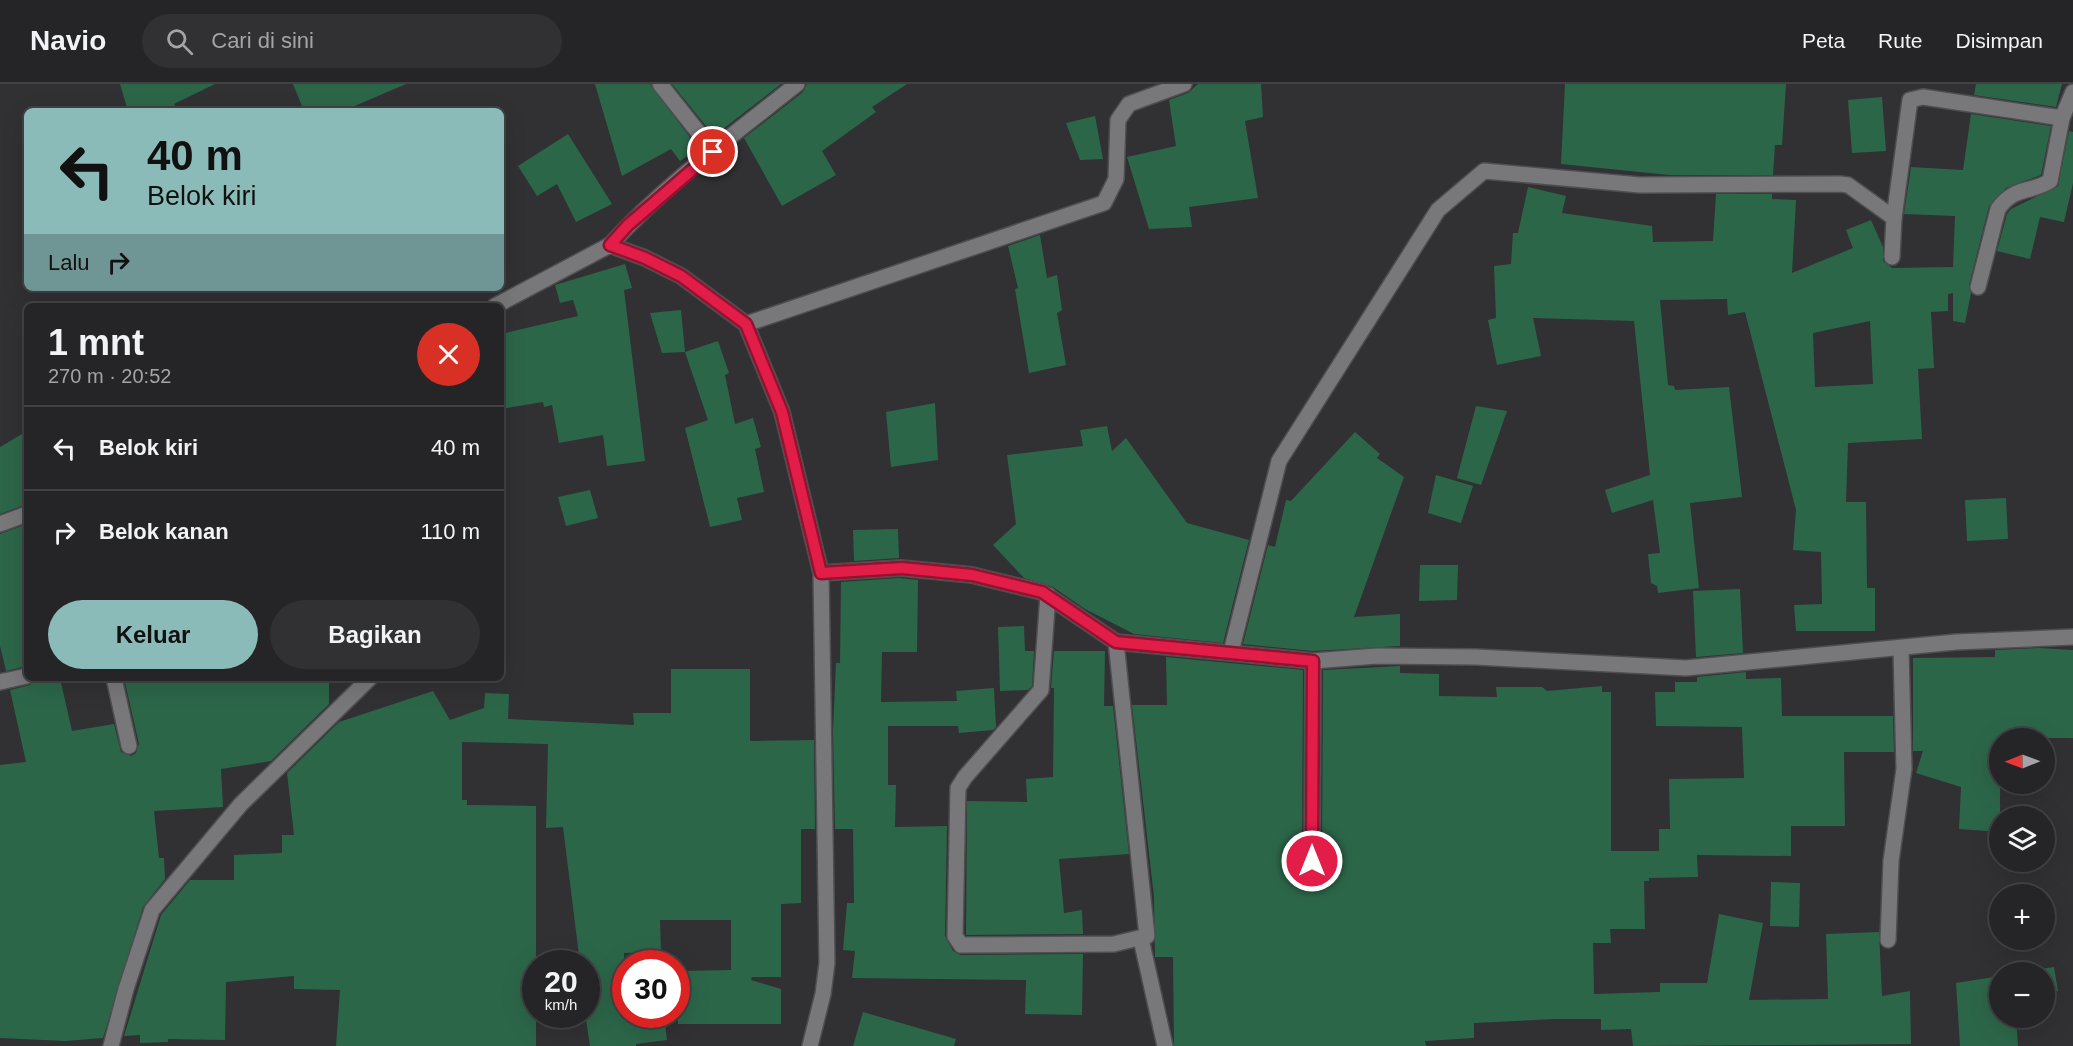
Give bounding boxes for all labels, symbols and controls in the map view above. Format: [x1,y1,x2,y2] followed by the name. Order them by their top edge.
[142,14,562,68] search box
[30,25,106,56] text: Navio
[163,25,196,58] icon: search
[211,28,314,53] text: Cari di sini
[1802,29,1845,52] text: Peta
[1878,29,1922,52] text: Rute
[1955,29,2043,52] text: Disimpan
[687,126,738,177] pin
[48,132,126,210] icon: left
[147,132,243,179] text: 40 m
[696,135,729,168] icon: arrive
[147,181,257,211] text: Belok kiri
[102,246,135,279] icon: right
[48,250,90,275] text: Lalu
[48,322,144,363] text: 1 mnt
[417,323,480,386] button: close
[48,365,171,387] text: 270 m · 20:52
[48,432,81,465] icon: left
[99,435,198,460] text: Belok kiri
[431,435,480,460] text: 40 m
[48,516,81,549] icon: right
[99,519,229,544] text: Belok kanan
[420,519,480,544] text: 110 m
[48,600,258,669] button: Keluar
[270,600,480,669] button: Bagikan
[1989,728,2055,794] north arrow
[1989,728,2055,1028] map controls
[1989,806,2055,872] button: layers
[1280,829,1344,893] position arrow
[1989,884,2055,950] button: +
[612,950,690,1028] speed limit sign: 30
[1989,962,2055,1028] button: −
[544,965,578,998] text: 20
[545,996,577,1013] text: km/h

